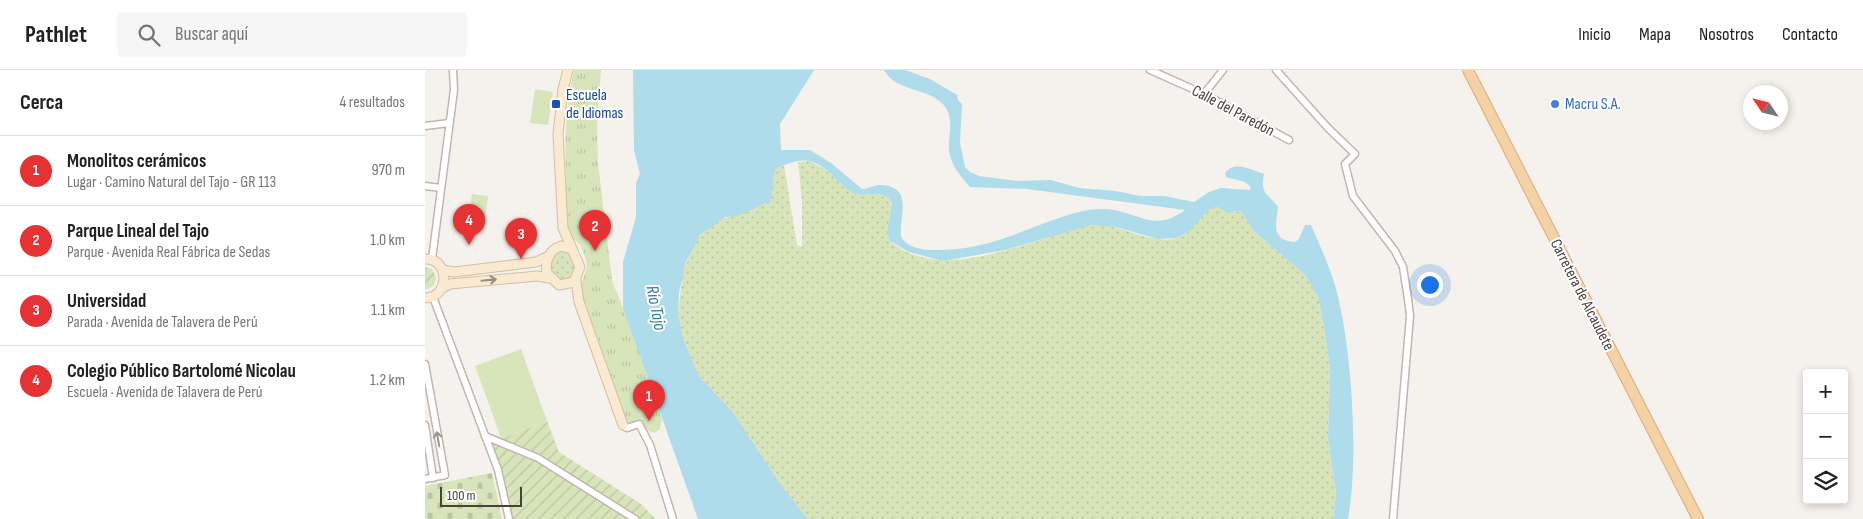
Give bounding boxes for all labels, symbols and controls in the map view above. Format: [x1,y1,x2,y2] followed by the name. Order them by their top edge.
[117,12,467,57] search box
[25,20,87,49] text: Pathlet
[135,21,163,49] icon: search
[175,23,248,46] text: Buscar aquí
[1578,24,1611,45] text: Inicio
[1639,24,1671,45] text: Mapa
[1699,24,1754,45] text: Nosotros
[1782,24,1838,45] text: Contacto
[1188,81,1278,141] street label: Calle del Paredón
[1743,85,1788,130] north arrow
[566,86,624,123] place label: Escuela de Idiomas
[20,90,63,115] text: Cerca
[340,93,405,112] text: 4 resultados
[1565,95,1621,114] place label: Macru S.A.
[550,98,562,110] marker: Escuela de Idiomas
[1549,98,1561,110] marker: Macru S.A.
[67,150,206,173] text: Monolitos cerámicos
[33,161,39,180] text: 1
[372,161,405,180] text: 970 m
[67,173,276,192] text: Lugar · Camino Natural del Tajo - GR 113
[453,204,485,245] pin: 4
[579,210,611,251] pin: 2
[505,218,537,259] pin: 3
[67,220,209,243] text: Parque Lineal del Tajo
[32,231,40,250] text: 2
[370,231,405,250] text: 1.0 km
[1546,236,1618,354] street label: Carretera de Alcaudete
[67,243,270,262] text: Parque · Avenida Real Fábrica de Sedas
[1417,272,1443,298] your location
[481,275,497,285] one-way arrow
[641,284,671,333] water label: Río Tajo
[67,290,146,313] text: Universidad
[32,301,40,320] text: 3
[371,301,405,320] text: 1.1 km
[67,313,258,332] text: Parada · Avenida de Talavera de Perú
[67,360,296,383] text: Colegio Público Bartolomé Nicolau
[1803,369,1848,504] map controls
[1803,369,1848,414] button: +
[32,371,40,390] text: 4
[370,371,405,390] text: 1.2 km
[633,380,665,421] pin: 1
[67,383,263,402] text: Escuela · Avenida de Talavera de Perú
[1803,414,1848,459] button: −
[433,431,443,447] one-way arrow
[1803,459,1848,504] button: layers
[440,484,523,507] scale bar
[447,487,476,504] text: 100 m

